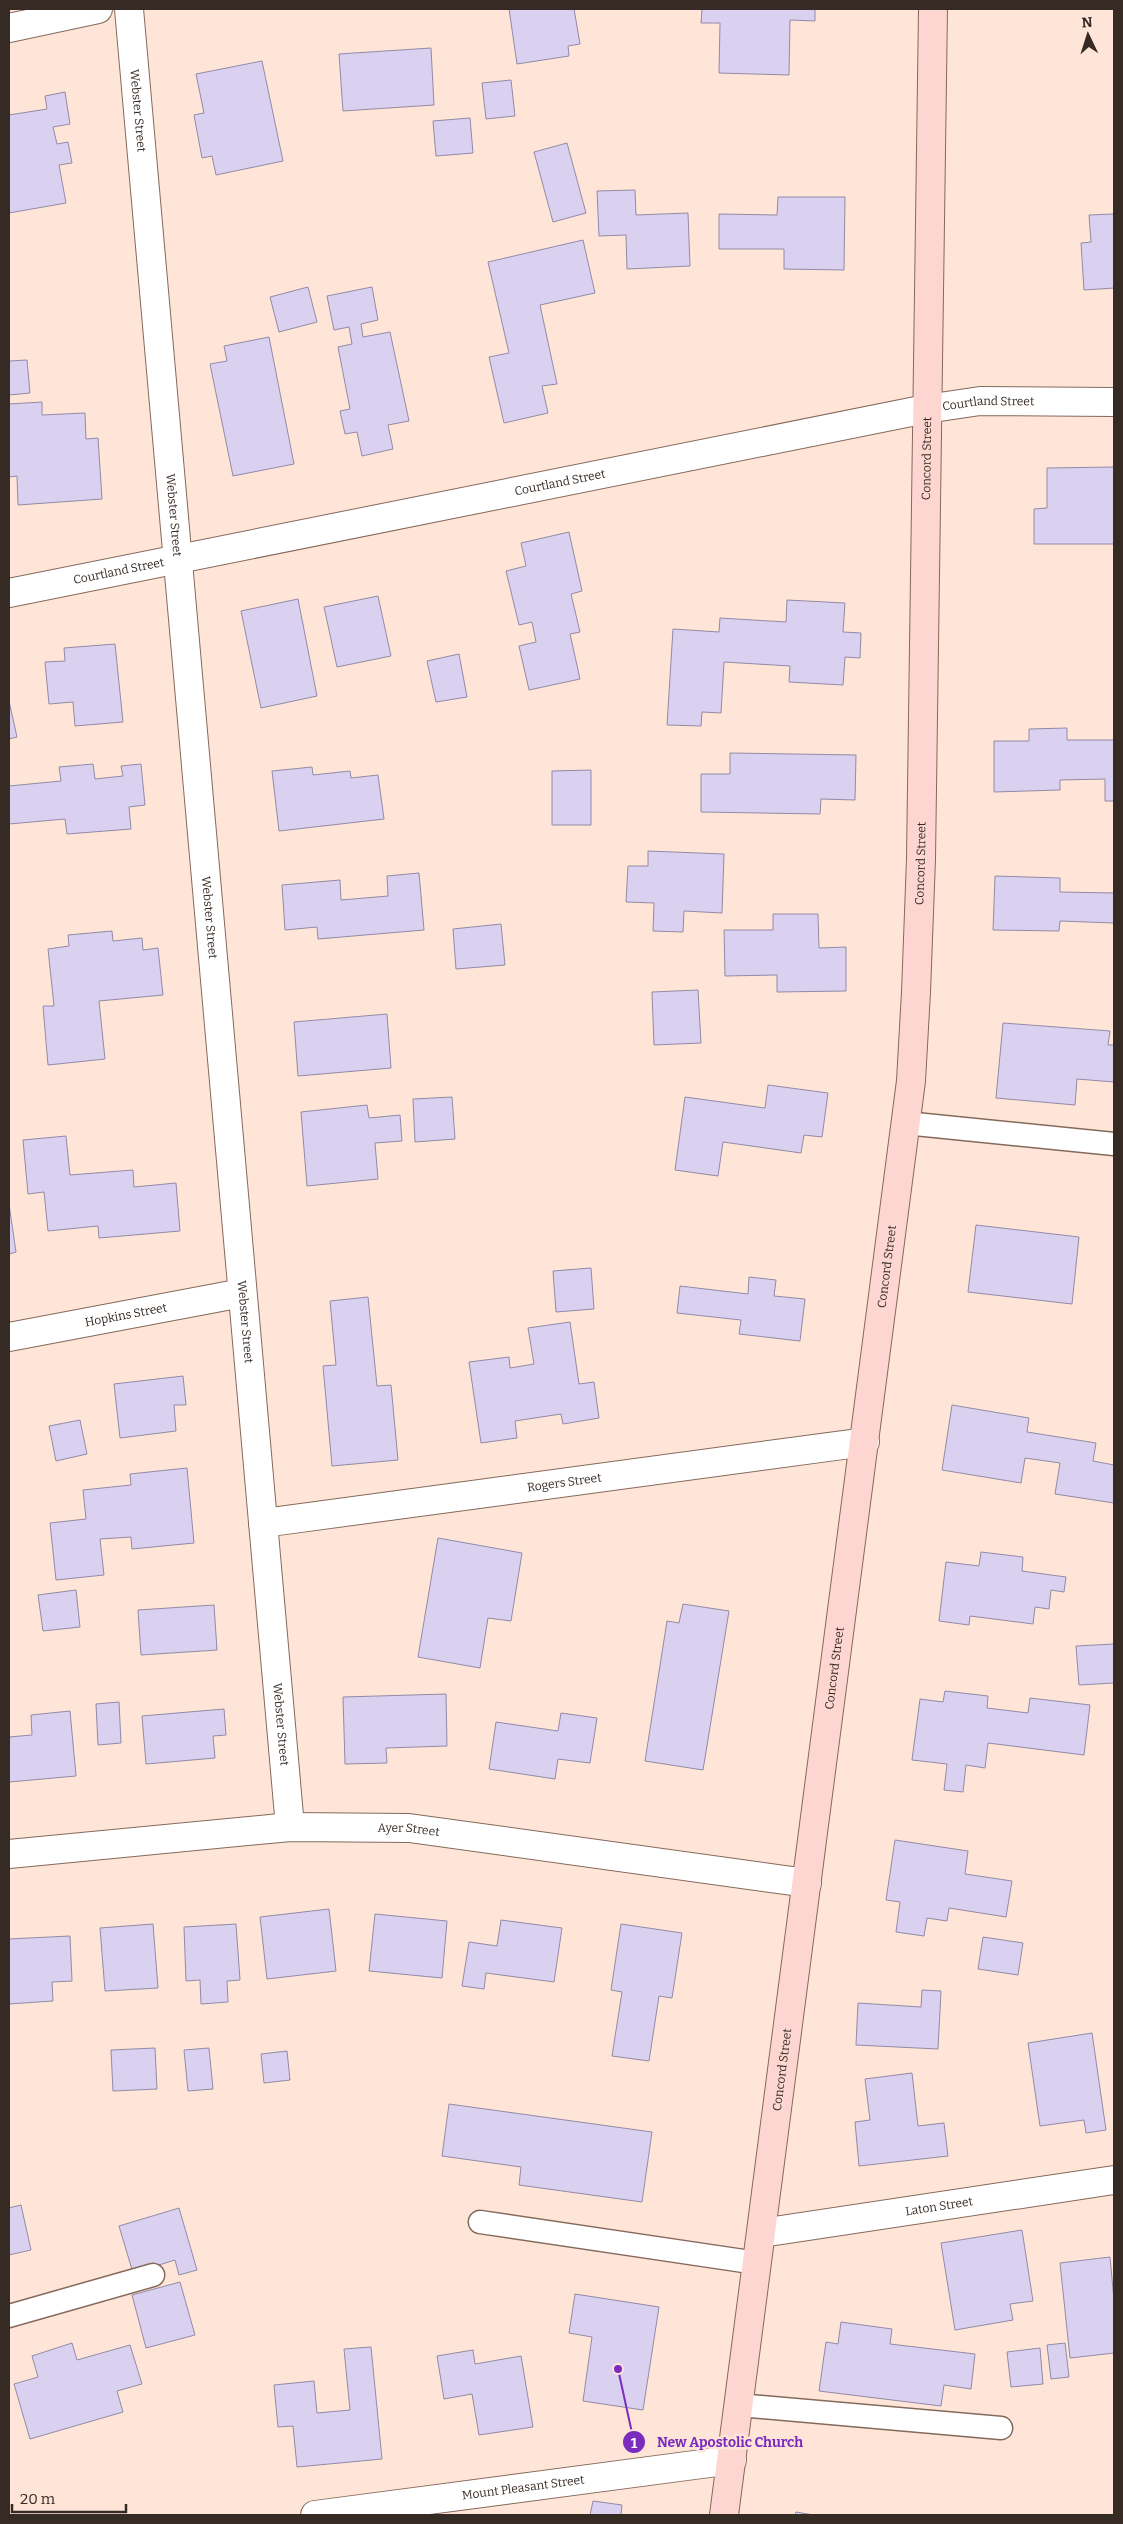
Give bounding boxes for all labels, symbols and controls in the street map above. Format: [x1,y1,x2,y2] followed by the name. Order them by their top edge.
[1063,10,1113,60] north arrow
[1081,14,1093,31] text: N
[127,69,149,153] street label: Webster Street
[941,394,1035,413] street label: Courtland Street
[919,416,934,500] street label: Concord Street
[513,466,607,498] street label: Courtland Street
[163,473,185,558] street label: Webster Street
[72,555,166,587] street label: Courtland Street
[912,821,929,905] street label: Concord Street
[199,875,220,960] street label: Webster Street
[874,1224,899,1309] street label: Concord Street
[235,1280,256,1365] street label: Webster Street
[84,1300,169,1330] street label: Hopkins Street
[526,1470,603,1494] street label: Rogers Street
[822,1625,847,1710] street label: Concord Street
[270,1682,292,1767] street label: Webster Street
[378,1821,441,1839] street label: Ayer Street
[770,2027,794,2112] street label: Concord Street
[904,2194,974,2218] street label: Laton Street
[622,2428,813,2457] callout: New Apostolic Church
[631,2434,638,2452] text: 1
[657,2434,803,2451] text: New Apostolic Church
[461,2472,586,2503] street label: Mount Pleasant Street
[12,2482,126,2514] scale bar
[20,2490,56,2508] text: 20 m

